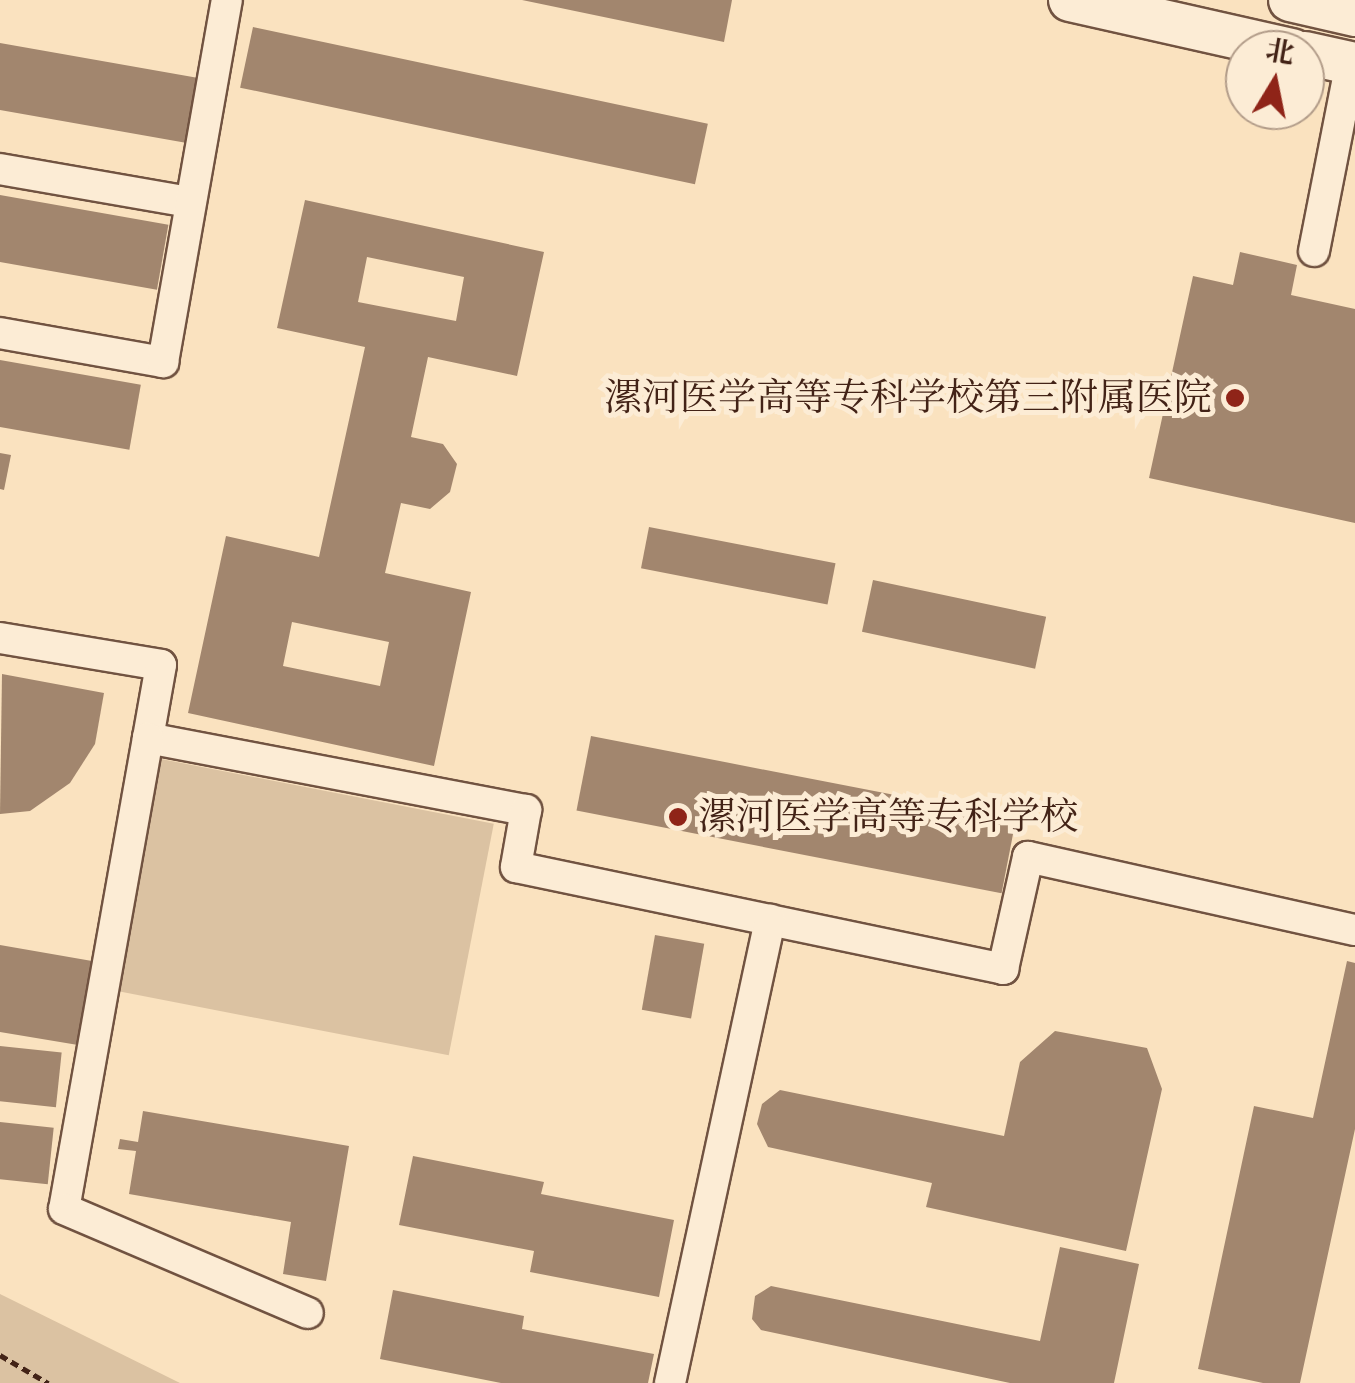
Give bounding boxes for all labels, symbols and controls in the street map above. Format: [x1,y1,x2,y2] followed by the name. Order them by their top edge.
[1225,30,1325,130] north arrow
[1263,32,1297,72] text: 北
[604,375,1212,421] place label: 漯河医学高等专科学校第三附属医院
[1222,385,1248,411] marker: 漯河医学高等专科学校第三附属医院
[698,794,1078,840] place label: 漯河医学高等专科学校
[667,806,689,828] marker: 漯河医学高等专科学校

